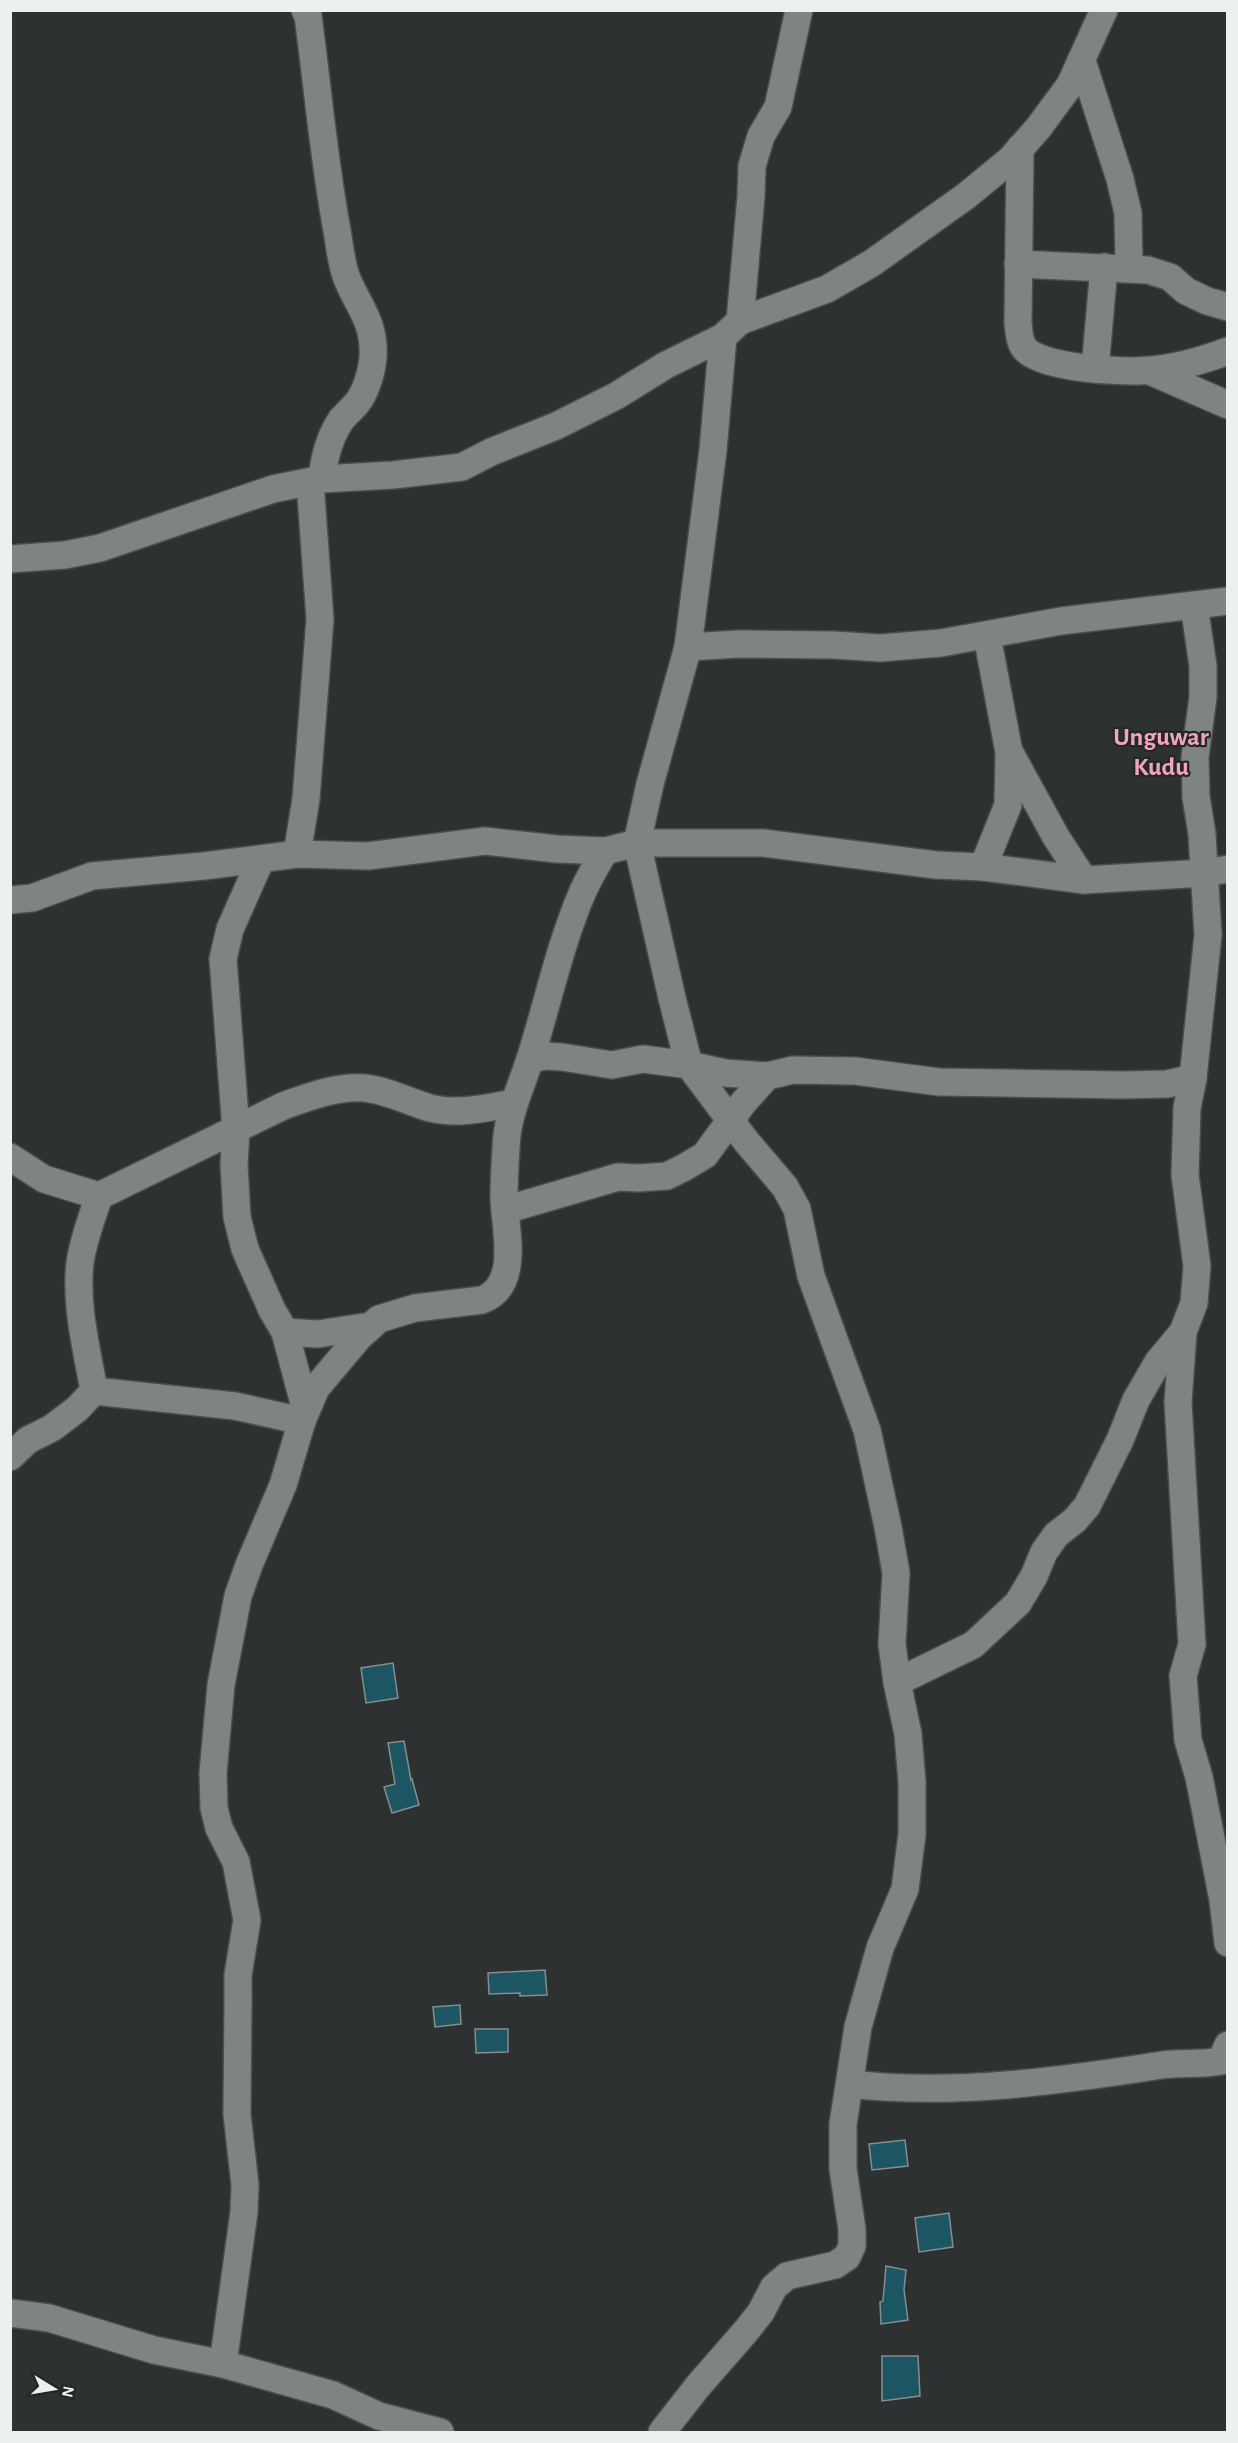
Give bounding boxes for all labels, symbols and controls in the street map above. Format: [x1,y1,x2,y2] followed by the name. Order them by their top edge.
[1113,724,1209,780] district label: Unguwar Kudu
[24,2359,84,2419] north arrow
[59,2385,77,2399] text: N

